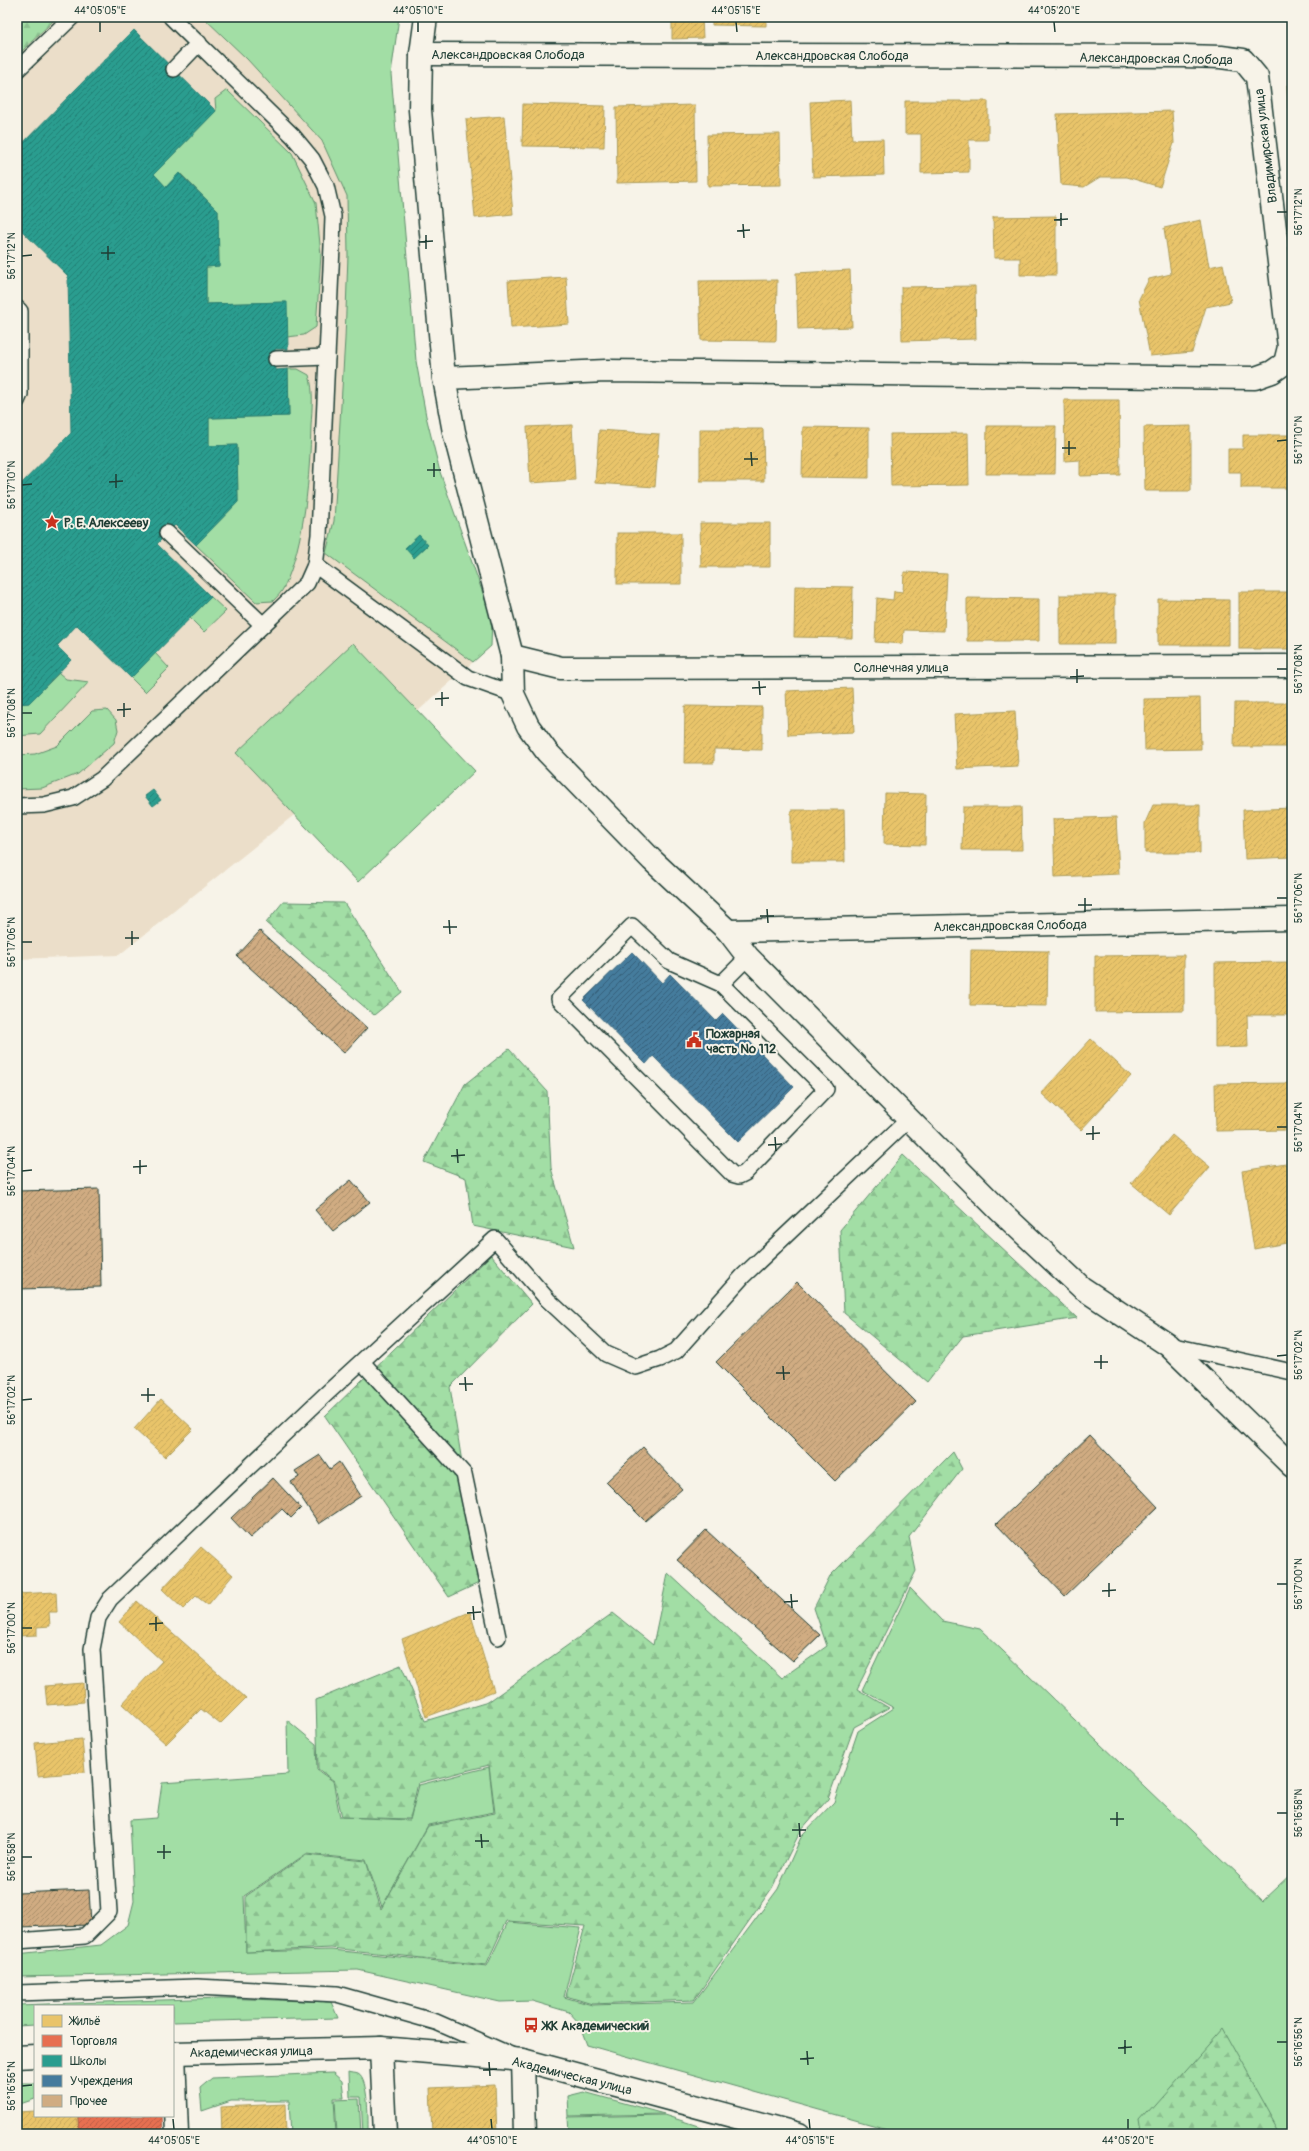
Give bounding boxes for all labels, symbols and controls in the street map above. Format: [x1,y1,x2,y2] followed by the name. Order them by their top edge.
[74,5,126,17] text: 44°05'05"E
[393,5,443,17] text: 44°05'10"E
[712,5,760,17] text: 44°05'15"E
[1028,5,1080,17] text: 44°05'20"E
[431,47,585,63] street label: Александровская Слобода
[755,48,909,64] street label: Александровская Слобода
[1079,50,1233,68] street label: Александровская Слобода
[1251,88,1281,204] street label: Владимирская улица
[1293,188,1305,236] text: 56°17'12"N
[6,232,18,280] text: 56°17'12"N
[1293,416,1305,464] text: 56°17'10"N
[6,461,18,509] text: 56°17'10"N
[43,513,61,531] place icon: Р. Е. Алексееву
[64,515,149,531] place label: Р. Е. Алексееву
[1293,644,1305,694] text: 56°17'08"N
[853,660,949,676] street label: Солнечная улица
[6,688,18,738] text: 56°17'08"N
[1293,873,1305,923] text: 56°17'06"N
[6,917,18,967] text: 56°17'06"N
[933,917,1087,935] street label: Александровская Слобода
[706,1026,776,1057] place label: Пожарная часть № 112
[685,1031,703,1049] public building icon: Пожарная часть № 112
[1293,1102,1305,1152] text: 56°17'04"N
[6,1146,18,1196] text: 56°17'04"N
[1293,1330,1305,1380] text: 56°17'02"N
[6,1375,18,1425] text: 56°17'02"N
[1293,1558,1305,1610] text: 56°17'00"N
[6,1602,18,1654] text: 56°17'00"N
[1293,1788,1305,1837] text: 56°16'58"N
[6,1832,18,1881] text: 56°16'58"N
[34,2005,174,2117] legend
[68,2014,101,2029] text: Жильё
[522,2016,540,2034] bus stop icon: ЖК Академический
[1293,2017,1305,2067] text: 56°16'56"N
[541,2018,649,2034] place label: ЖК Академический
[70,2034,118,2049] text: Торговля
[189,2043,313,2061] street label: Академическая улица
[510,2053,634,2099] street label: Академическая улица
[70,2054,107,2069] text: Школы
[6,2061,18,2111] text: 56°16'56"N
[70,2074,133,2089] text: Учреждения
[70,2094,107,2109] text: Прочее
[148,2135,200,2147] text: 44°05'05"E
[467,2135,517,2147] text: 44°05'10"E
[786,2135,834,2147] text: 44°05'15"E
[1102,2135,1154,2147] text: 44°05'20"E

